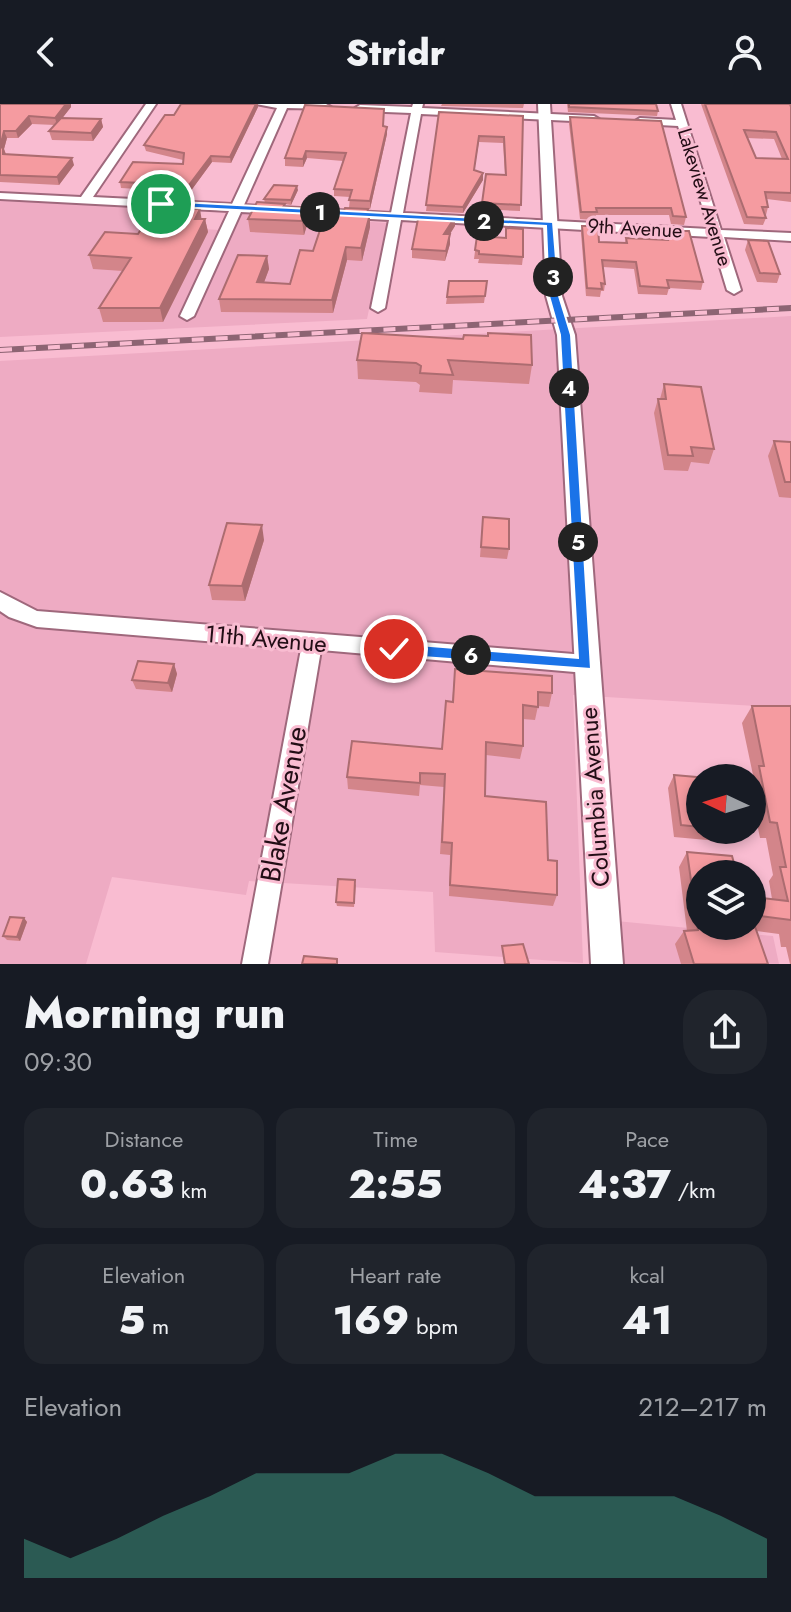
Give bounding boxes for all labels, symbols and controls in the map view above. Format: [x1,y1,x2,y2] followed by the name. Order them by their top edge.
[346,26,445,78] text: Stridr
[24,30,68,74] icon: back
[723,30,767,74] icon: person
[670,125,739,270] street label: Lakeview Avenue
[127,170,195,238] pin
[139,182,183,226] icon: arrive
[300,192,340,232] pin: 1
[314,196,326,228] text: 1
[464,201,504,241] pin: 2
[477,205,491,237] text: 2
[587,212,683,245] street label: 9th Avenue
[533,257,573,297] pin: 3
[546,261,560,293] text: 3
[549,368,589,408] pin: 4
[561,372,577,404] text: 4
[558,522,598,562] pin: 5
[571,526,585,558] text: 5
[360,615,428,683] pin
[204,616,328,661] street label: 11th Avenue
[372,627,416,671] icon: check
[451,635,491,675] pin: 6
[464,639,478,671] text: 6
[571,706,618,888] street label: Columbia Avenue
[250,723,317,885] street label: Blake Avenue
[686,764,766,844] north arrow
[686,764,766,940] map controls
[686,860,766,940] button: layers
[24,981,286,1045] text: Morning run
[683,990,767,1074] button: share
[24,1043,92,1081] text: 09:30
[104,1123,183,1155] text: Distance
[373,1123,418,1155] text: Time
[625,1123,669,1155] text: Pace
[80,1155,174,1213] text: 0.63
[349,1155,442,1213] text: 2:55
[578,1155,671,1213] text: 4:37
[174,1174,208,1206] text: km
[671,1174,716,1206] text: /km
[102,1259,185,1291] text: Elevation
[350,1259,441,1291] text: Heart rate
[629,1259,665,1291] text: kcal
[119,1291,145,1349] text: 5
[333,1291,409,1349] text: 169
[622,1291,672,1349] text: 41
[145,1310,169,1342] text: m
[409,1310,458,1342] text: bpm
[24,1388,122,1426] text: Elevation
[638,1388,767,1426] text: 212–217 m

